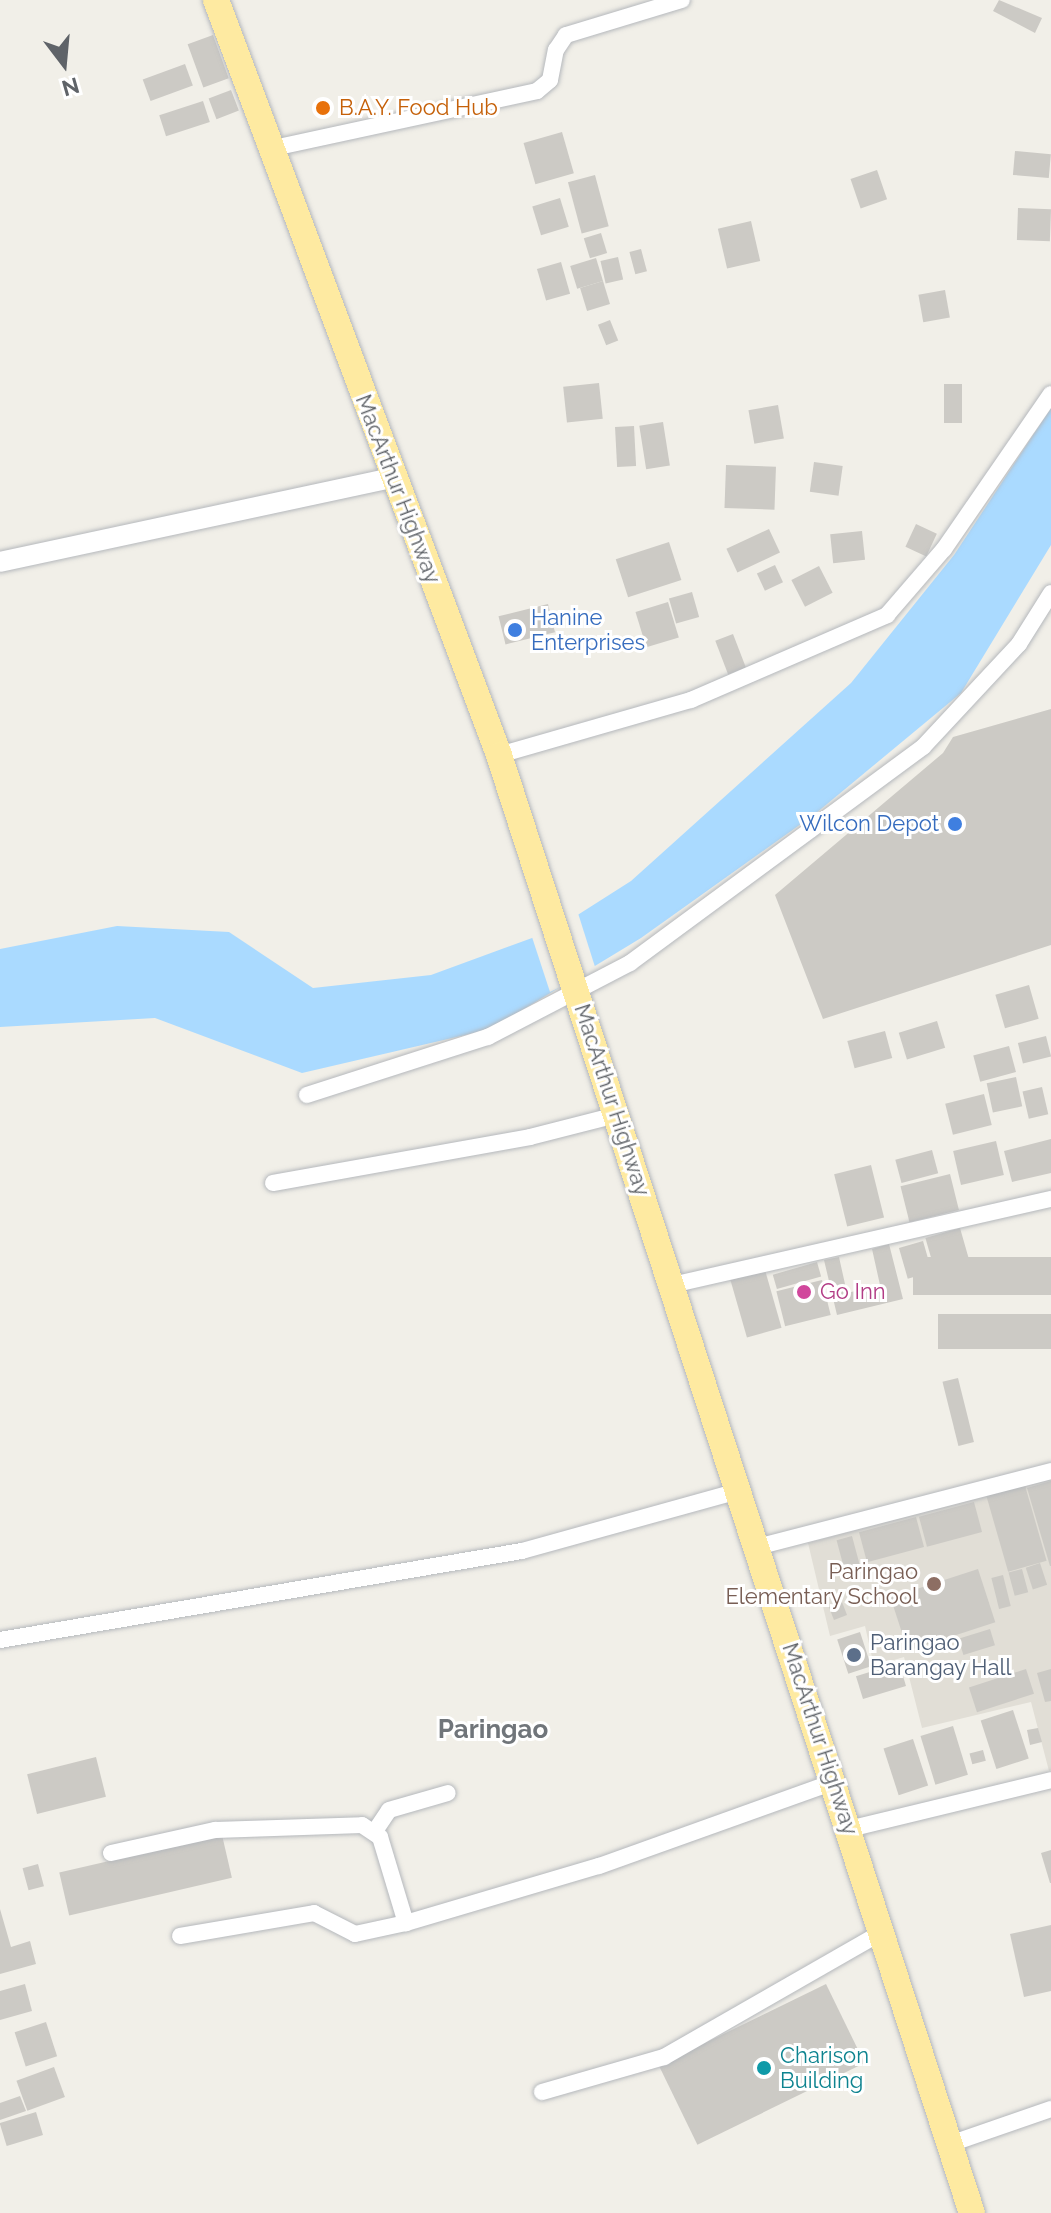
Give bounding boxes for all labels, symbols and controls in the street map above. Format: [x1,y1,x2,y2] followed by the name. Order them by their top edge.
[24,24,104,104] north arrow
[59,72,82,102] text: N
[339,95,498,121] place label: B.A.Y. Food Hub
[314,99,332,117] marker: B.A.Y. Food Hub
[350,391,446,587] street label: MacArthur Highway
[531,604,645,656] place label: Hanine Enterprises
[506,621,524,639] marker: Hanine Enterprises
[799,811,939,837] place label: Wilcon Depot
[946,815,964,833] marker: Wilcon Depot
[568,1000,656,1200] street label: MacArthur Highway
[820,1279,886,1305] place label: Go Inn
[795,1283,813,1301] marker: Go Inn
[725,1558,918,1610] place label: Paringao Elementary School
[925,1575,943,1593] marker: Paringao Elementary School
[870,1629,1012,1680] place label: Paringao Barangay Hall
[776,1639,864,1839] street label: MacArthur Highway
[845,1646,863,1664] marker: Paringao Barangay Hall
[438,1714,548,1746] district label: Paringao
[780,2042,869,2094] place label: Charison Building
[755,2059,773,2077] marker: Charison Building

